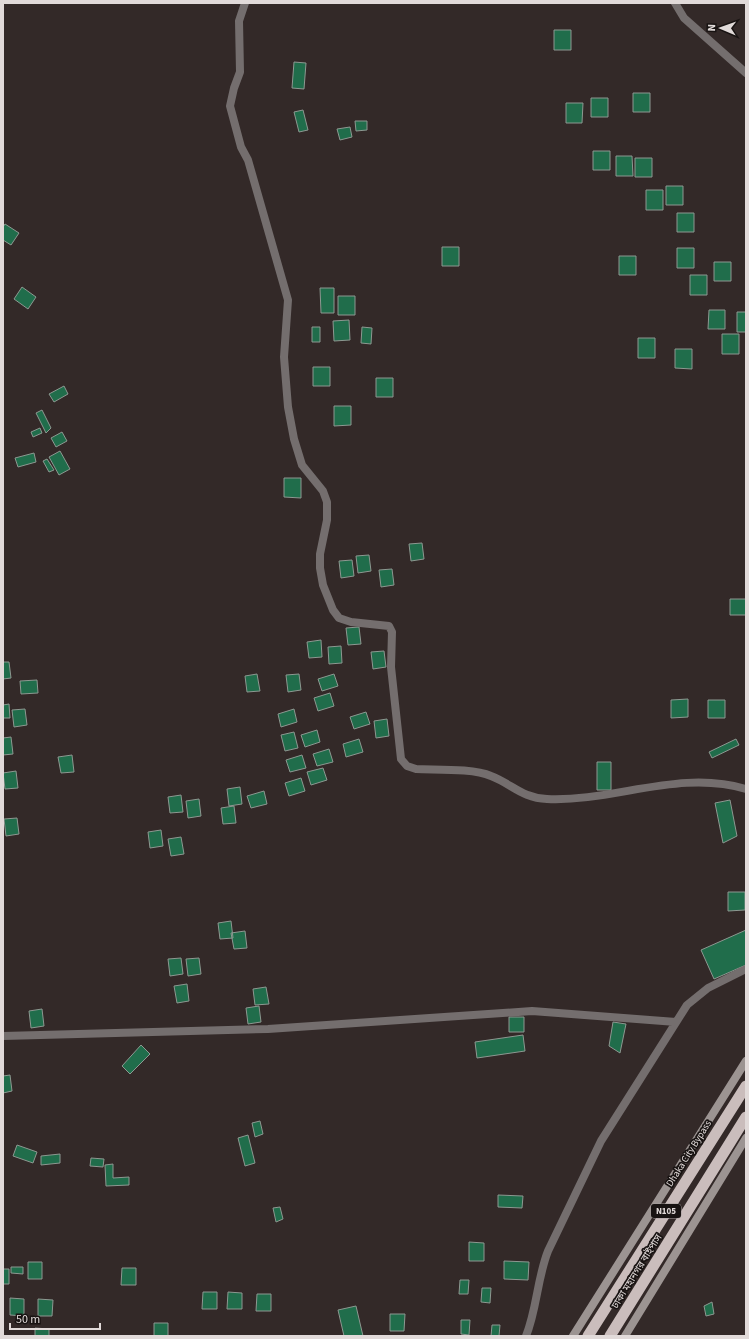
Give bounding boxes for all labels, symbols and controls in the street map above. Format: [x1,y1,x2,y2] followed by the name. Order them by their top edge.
[701,8,741,48] north arrow
[704,24,719,32] text: N
[663,1118,715,1189] street label: Dhaka City Bypass
[651,1204,681,1218] road number: N105
[608,1231,666,1312] street label: ঢাকা মহানগর বাইপাস
[10,1305,100,1331] scale bar
[16,1311,40,1328] text: 50 m

